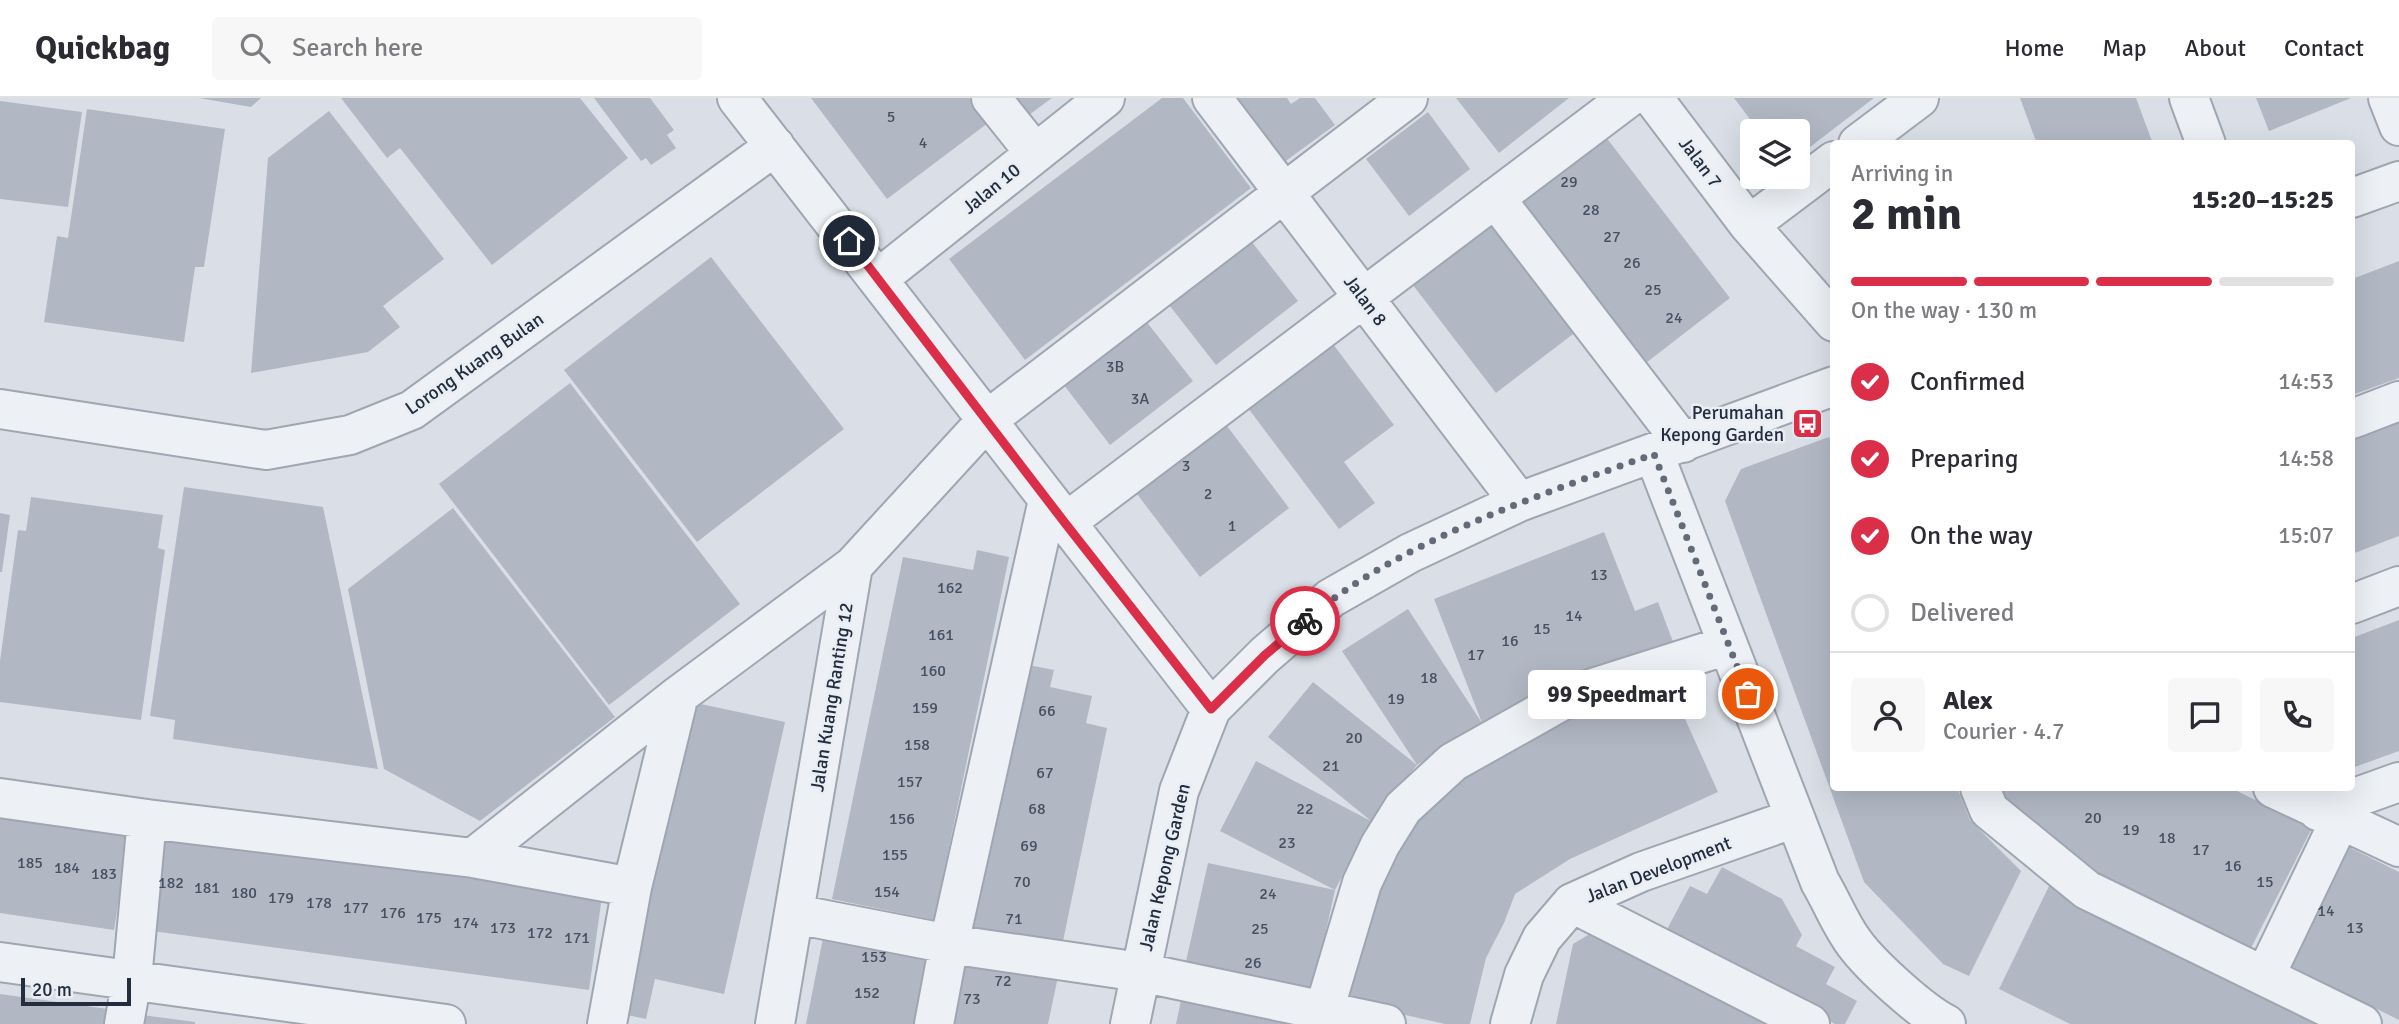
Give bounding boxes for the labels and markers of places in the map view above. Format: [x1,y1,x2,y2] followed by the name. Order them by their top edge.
[819,211,879,271] pin
[1660,401,1784,447] place label: Perumahan Kepong Garden
[1790,406,1824,440] bus stop icon: Perumahan Kepong Garden
[1718,664,1778,724] pin
[1528,670,1706,718] callout: 99 Speedmart

